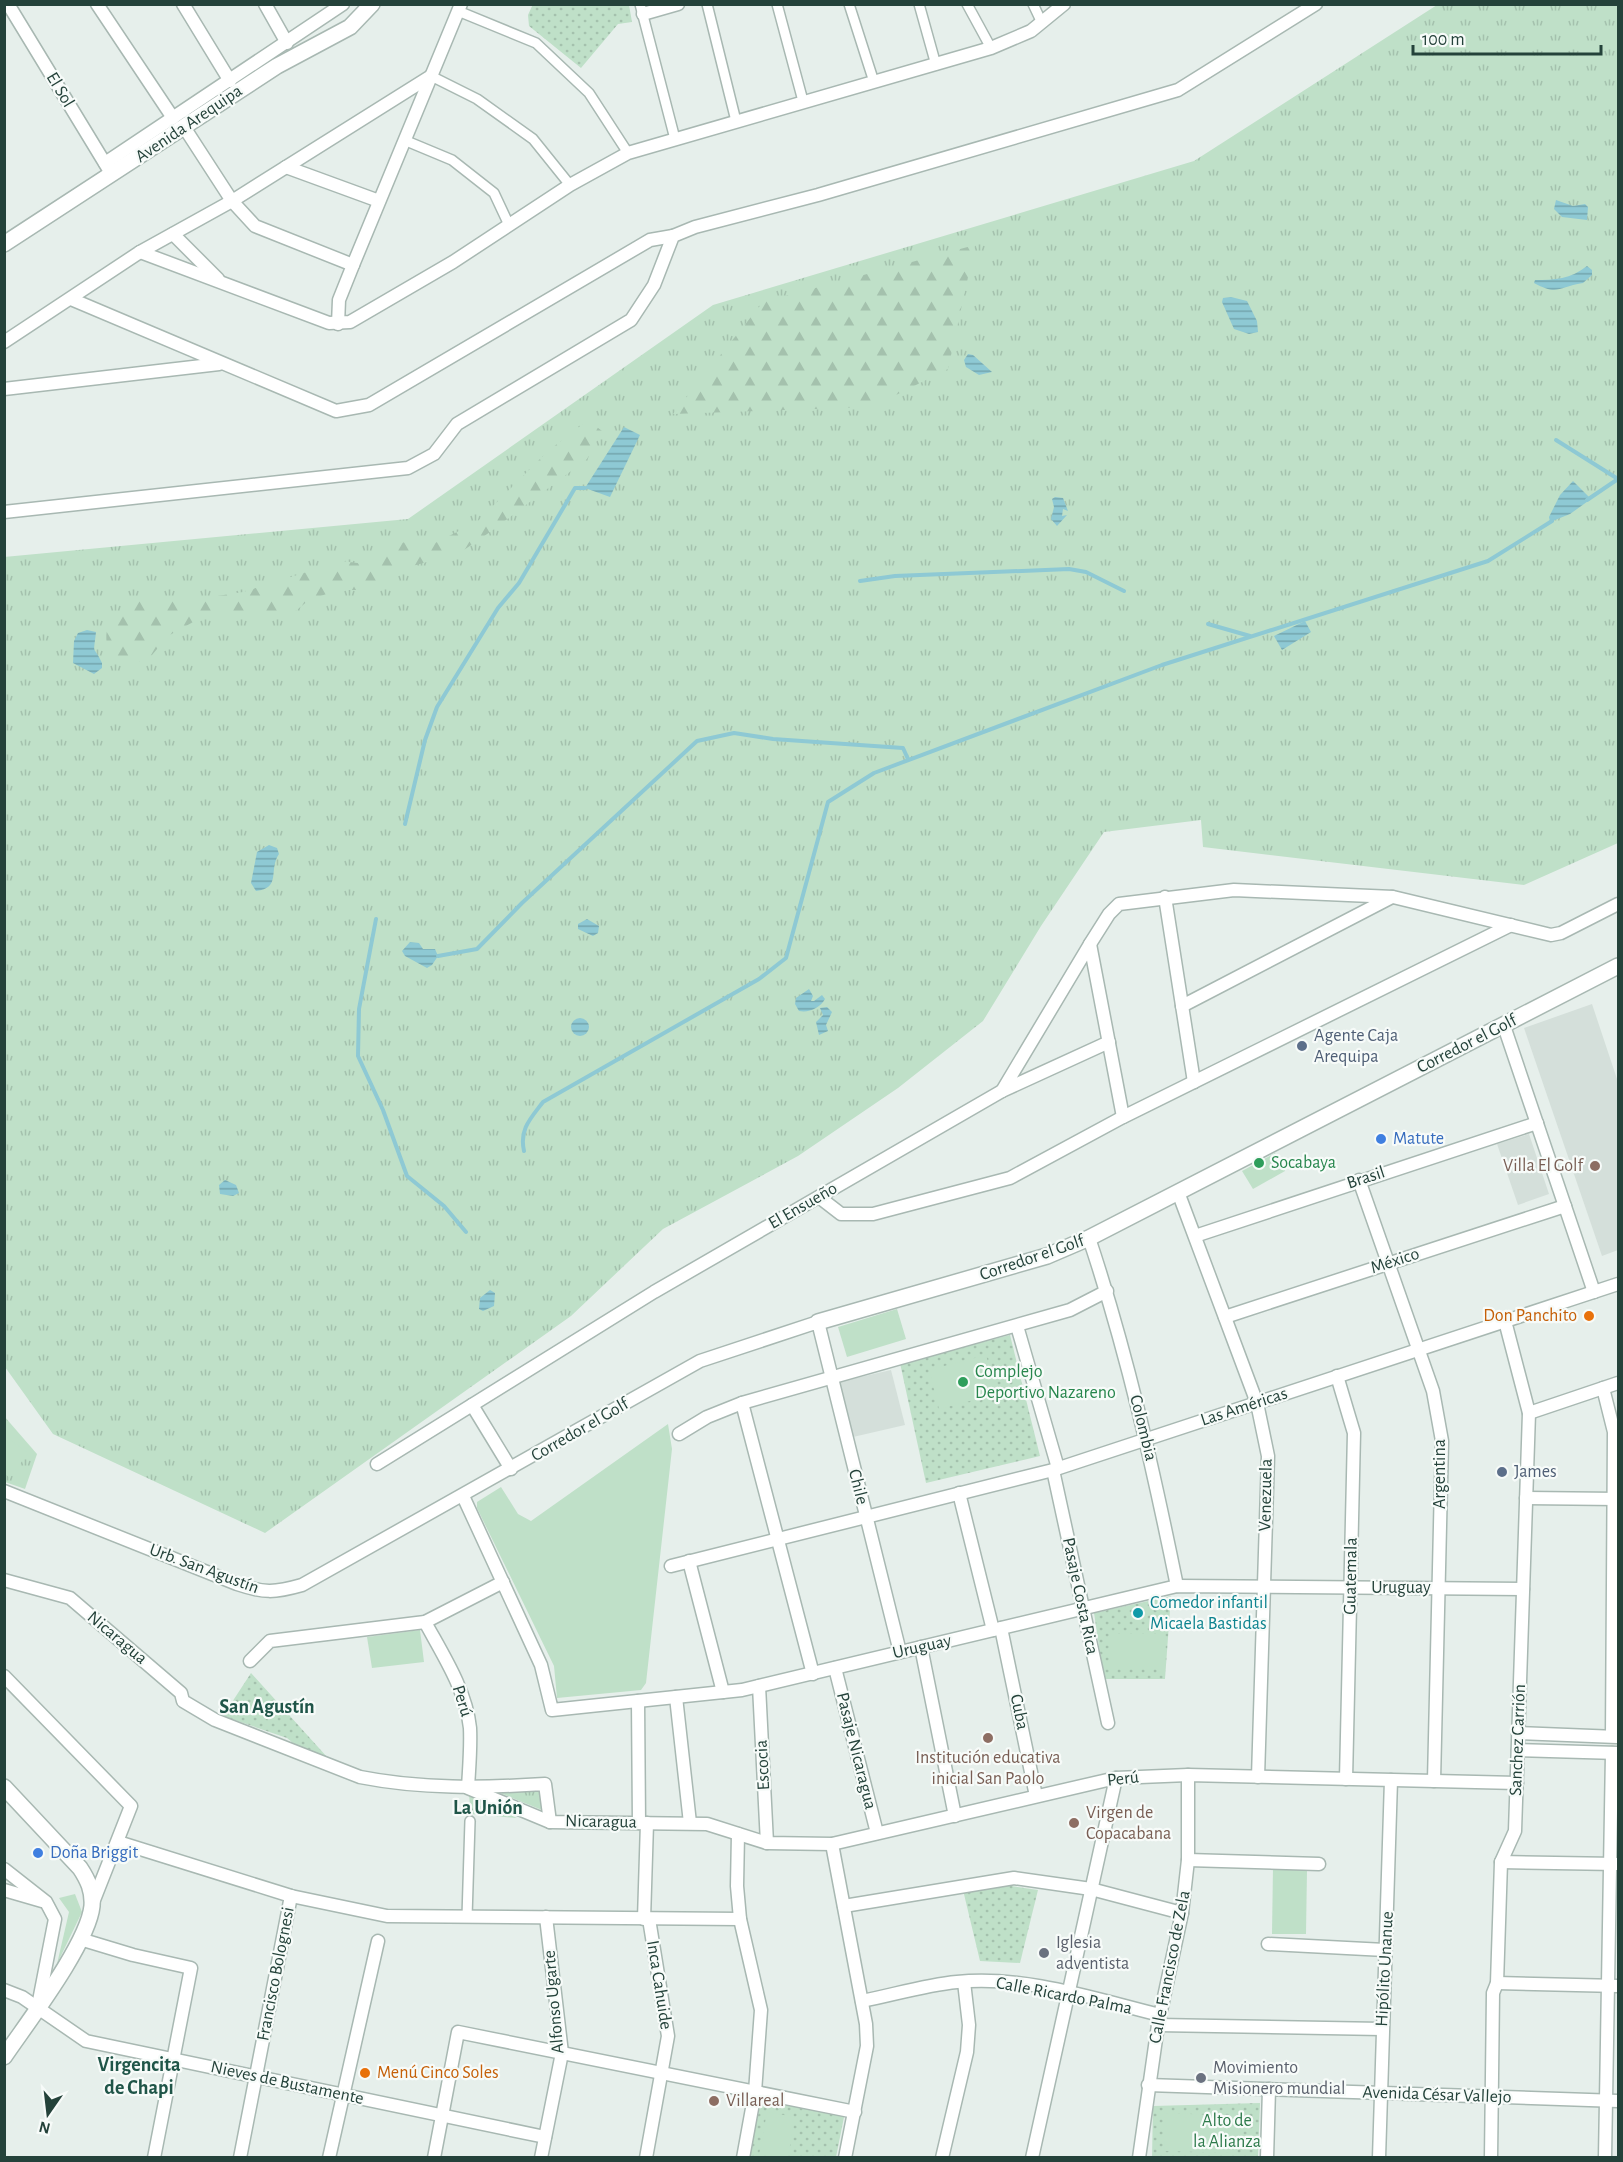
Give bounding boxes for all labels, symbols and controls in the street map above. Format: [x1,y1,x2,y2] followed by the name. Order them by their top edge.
[1413,18,1600,56] scale bar
[1422,31,1465,49] text: 100 m
[43,69,77,111] street label: El Sol
[132,82,246,166] street label: Avenida Arequipa
[1414,1010,1521,1077] street label: Corredor el Golf
[1314,1027,1398,1066] place label: Agente Caja Arequipa
[1295,1039,1309,1053] marker: Agente Caja Arequipa
[1393,1130,1444,1148] place label: Matute
[1374,1132,1388,1146] marker: Matute
[1271,1154,1336,1172] place label: Socabaya
[1252,1156,1266,1170] marker: Socabaya
[1503,1157,1585,1175] place label: Villa El Golf
[1588,1159,1602,1173] marker: Villa El Golf
[1345,1163,1387,1193] street label: Brasil
[766,1179,841,1233] street label: El Ensueño
[977,1231,1088,1284] street label: Corredor el Golf
[1368,1245,1422,1277] street label: México
[1483,1307,1577,1325] place label: Don Panchito
[1582,1309,1596,1323] marker: Don Panchito
[975,1363,1116,1402] place label: Complejo Deportivo Nazareno
[956,1375,970,1389] marker: Complejo Deportivo Nazareno
[1198,1384,1290,1430] street label: Las Américas
[1126,1393,1160,1463] street label: Colombia
[528,1394,633,1465] street label: Corredor el Golf
[1431,1439,1449,1509] street label: Argentina
[1256,1458,1276,1532] street label: Venezuela
[1514,1463,1557,1481] place label: James
[1495,1465,1509,1479] marker: James
[845,1467,871,1507] street label: Chile
[1059,1536,1101,1656] street label: Pasaje Costa Rica
[1341,1537,1361,1615] street label: Guatemala
[147,1541,261,1597] street label: Urb. San Agustín
[1371,1579,1431,1597] street label: Uruguay
[1150,1594,1268,1633] place label: Comedor infantil Micaela Bastidas
[1131,1606,1145,1620] marker: Comedor infantil Micaela Bastidas
[84,1608,150,1668] street label: Nicaragua
[891,1631,953,1662] street label: Uruguay
[449,1683,475,1719] street label: Perú
[1507,1684,1529,1796] street label: Sanchez Carrión
[833,1691,879,1811] street label: Pasaje Nicaragua
[1006,1693,1032,1731] street label: Cuba
[219,1697,315,1717] district label: San Agustín
[981,1731,995,1745] marker: Institución educativa inicial San Paolo
[753,1739,773,1791] street label: Escocia
[915,1749,1061,1788] place label: Institución educativa inicial San Paolo
[1106,1768,1140,1790] street label: Perú
[453,1798,523,1818] district label: La Unión
[1086,1804,1171,1843] place label: Virgen de Copacabana
[565,1812,637,1832] street label: Nicaragua
[1067,1816,1081,1830] marker: Virgen de Copacabana
[50,1844,138,1862] place label: Doña Briggit
[31,1846,45,1860] marker: Doña Briggit
[1146,1889,1194,2045] street label: Calle Francisco de Zela
[254,1906,298,2042] street label: Francisco Bolognesi
[1373,1911,1397,2027] street label: Hipólito Unanue
[1056,1934,1129,1973] place label: Iglesia adventista
[643,1939,675,2031] street label: Inca Cahuide
[1037,1946,1051,1960] marker: Iglesia adventista
[541,1949,567,2055] street label: Alfonso Ugarte
[994,1974,1134,2018] street label: Calle Ricardo Palma
[97,2055,181,2098] district label: Virgencita de Chapi
[209,2058,365,2108] street label: Nieves de Bustamente
[1213,2059,1346,2098] place label: Movimiento Misionero mundial
[377,2064,499,2082] place label: Menú Cinco Soles
[358,2066,372,2080] marker: Menú Cinco Soles
[1194,2071,1208,2085] marker: Movimiento Misionero mundial
[1362,2083,1512,2107] street label: Avenida César Vallejo
[18,2084,78,2144] north arrow
[726,2092,784,2110] place label: Villareal
[707,2094,721,2108] marker: Villareal
[1193,2112,1261,2151] park label: Alto de la Alianza
[37,2118,52,2137] text: N

